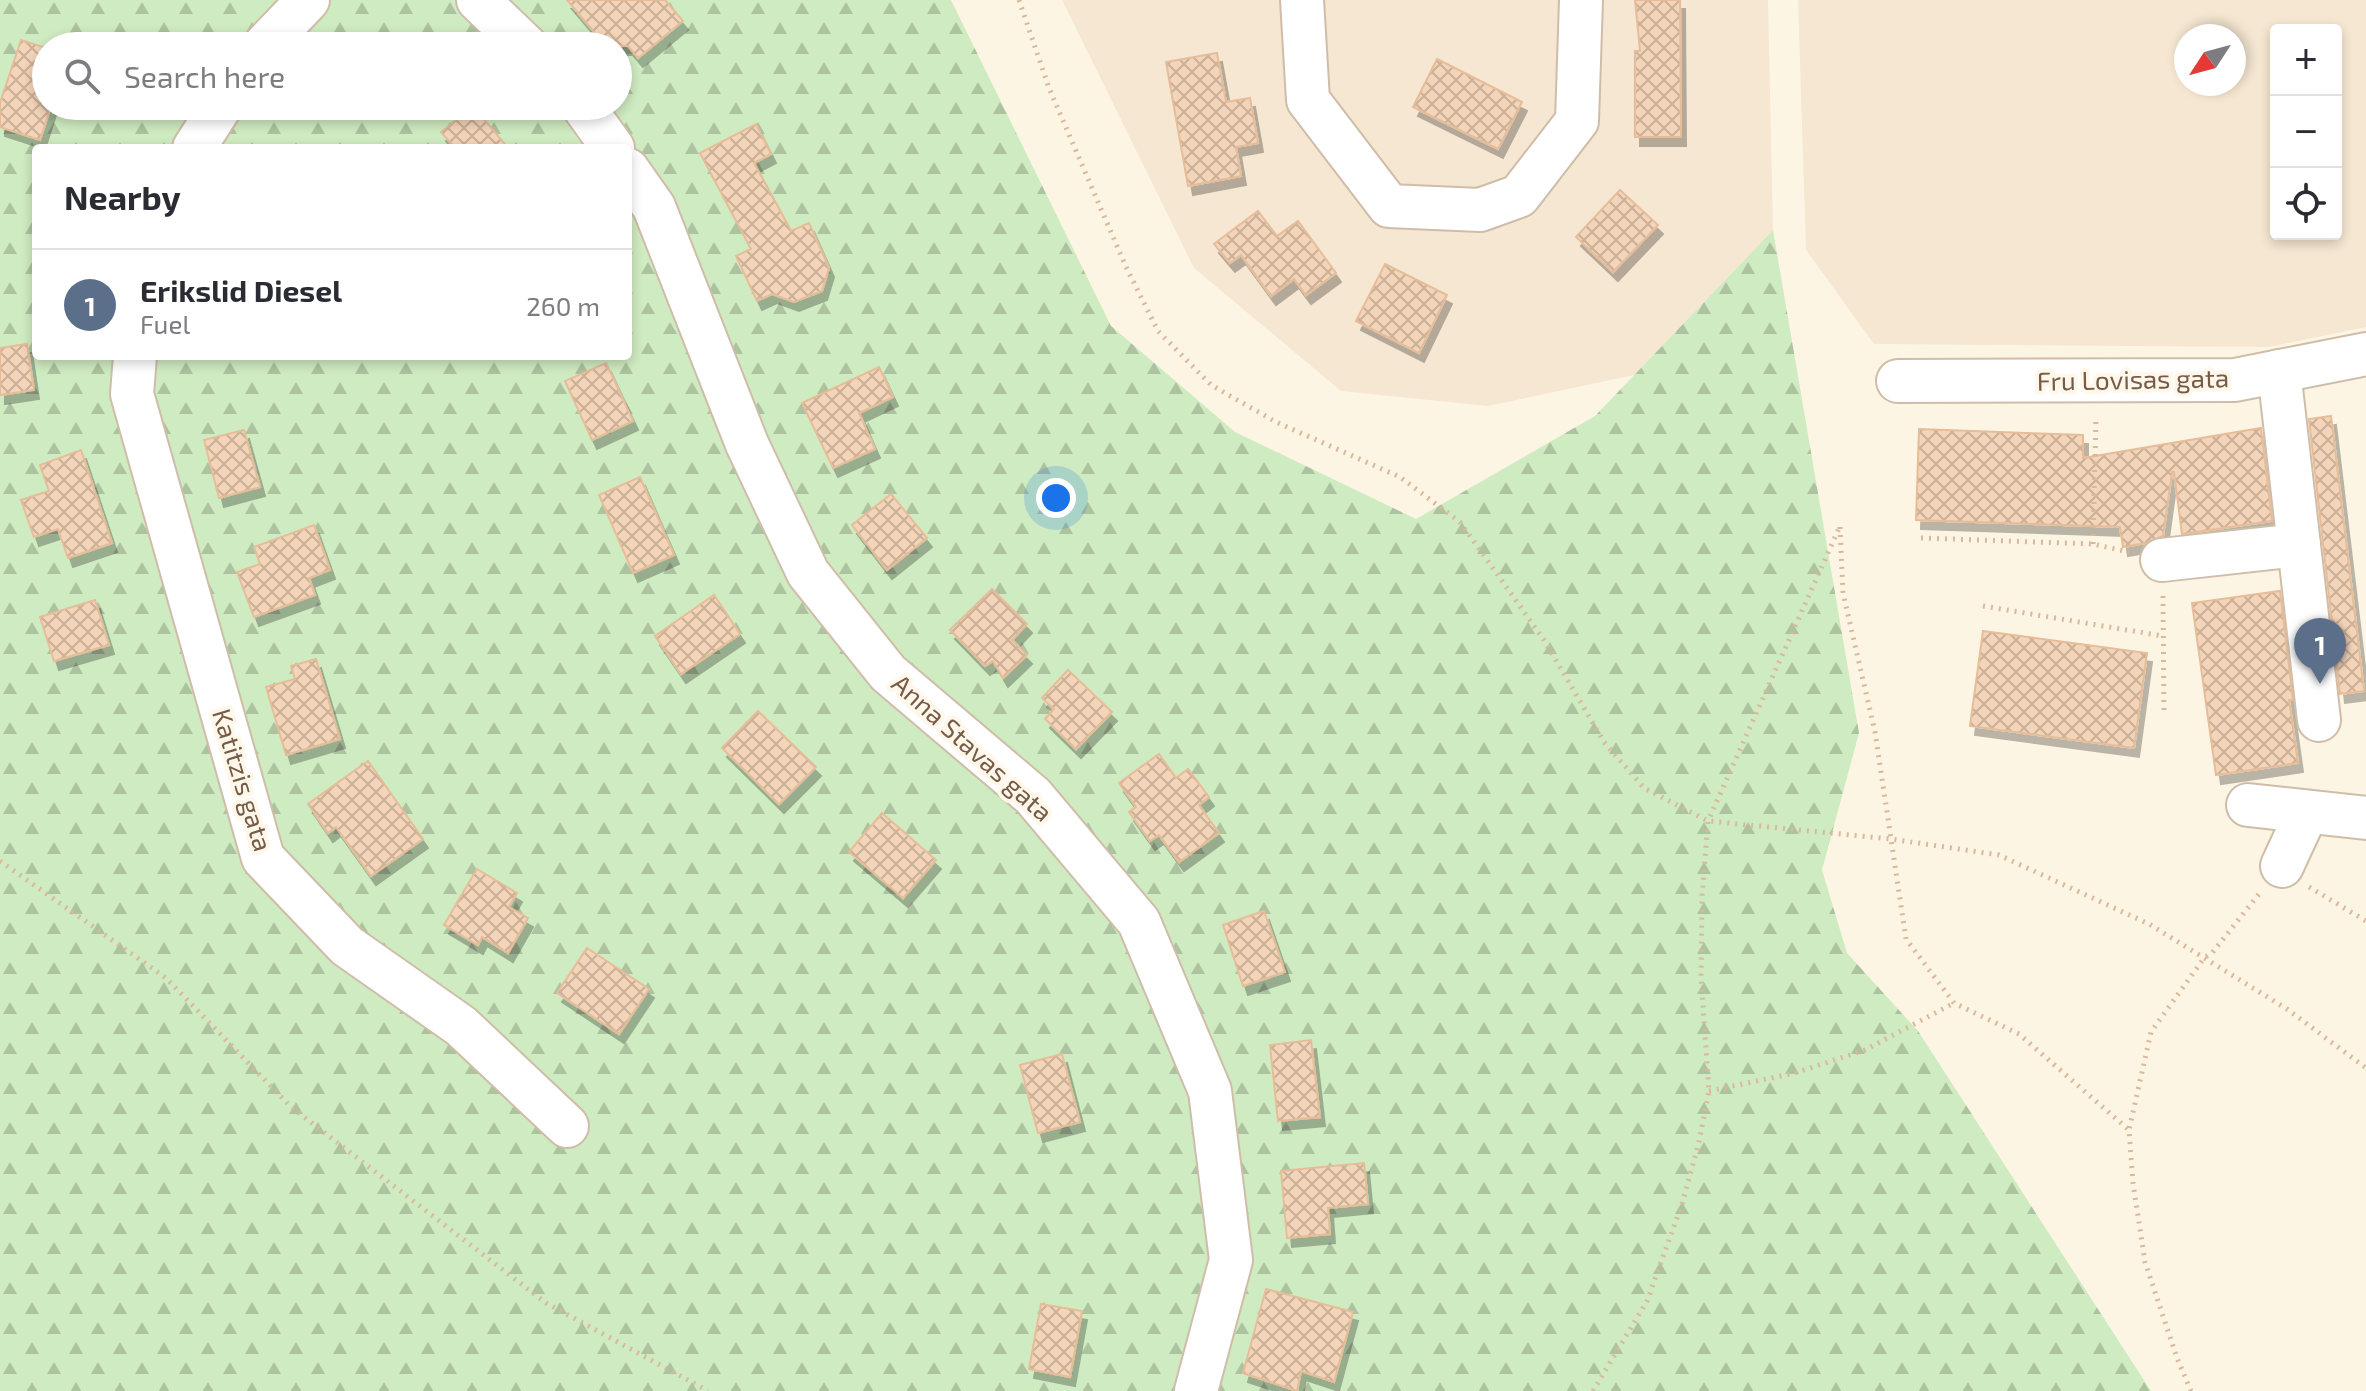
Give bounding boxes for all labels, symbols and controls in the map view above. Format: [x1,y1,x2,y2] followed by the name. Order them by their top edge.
[2174,24,2246,96] north arrow
[2270,24,2342,240] map controls
[2270,24,2342,96] button: +
[32,32,632,120] search box
[60,54,104,98] icon: search
[124,58,285,94] text: Search here
[2270,96,2342,168] button: −
[2270,168,2342,240] button: locate
[64,176,181,217] text: Nearby
[140,272,342,308] text: Erikslid Diesel
[84,290,96,321] text: 1
[526,290,600,321] text: 260 m
[140,308,190,339] text: Fuel
[2037,361,2229,396] street label: Fru Lovisas gata
[1036,478,1076,518] your location
[2294,618,2346,684] pin: 1
[887,667,1059,827] street label: Anna Stavas gata
[207,705,280,855] street label: Katitzis gata

